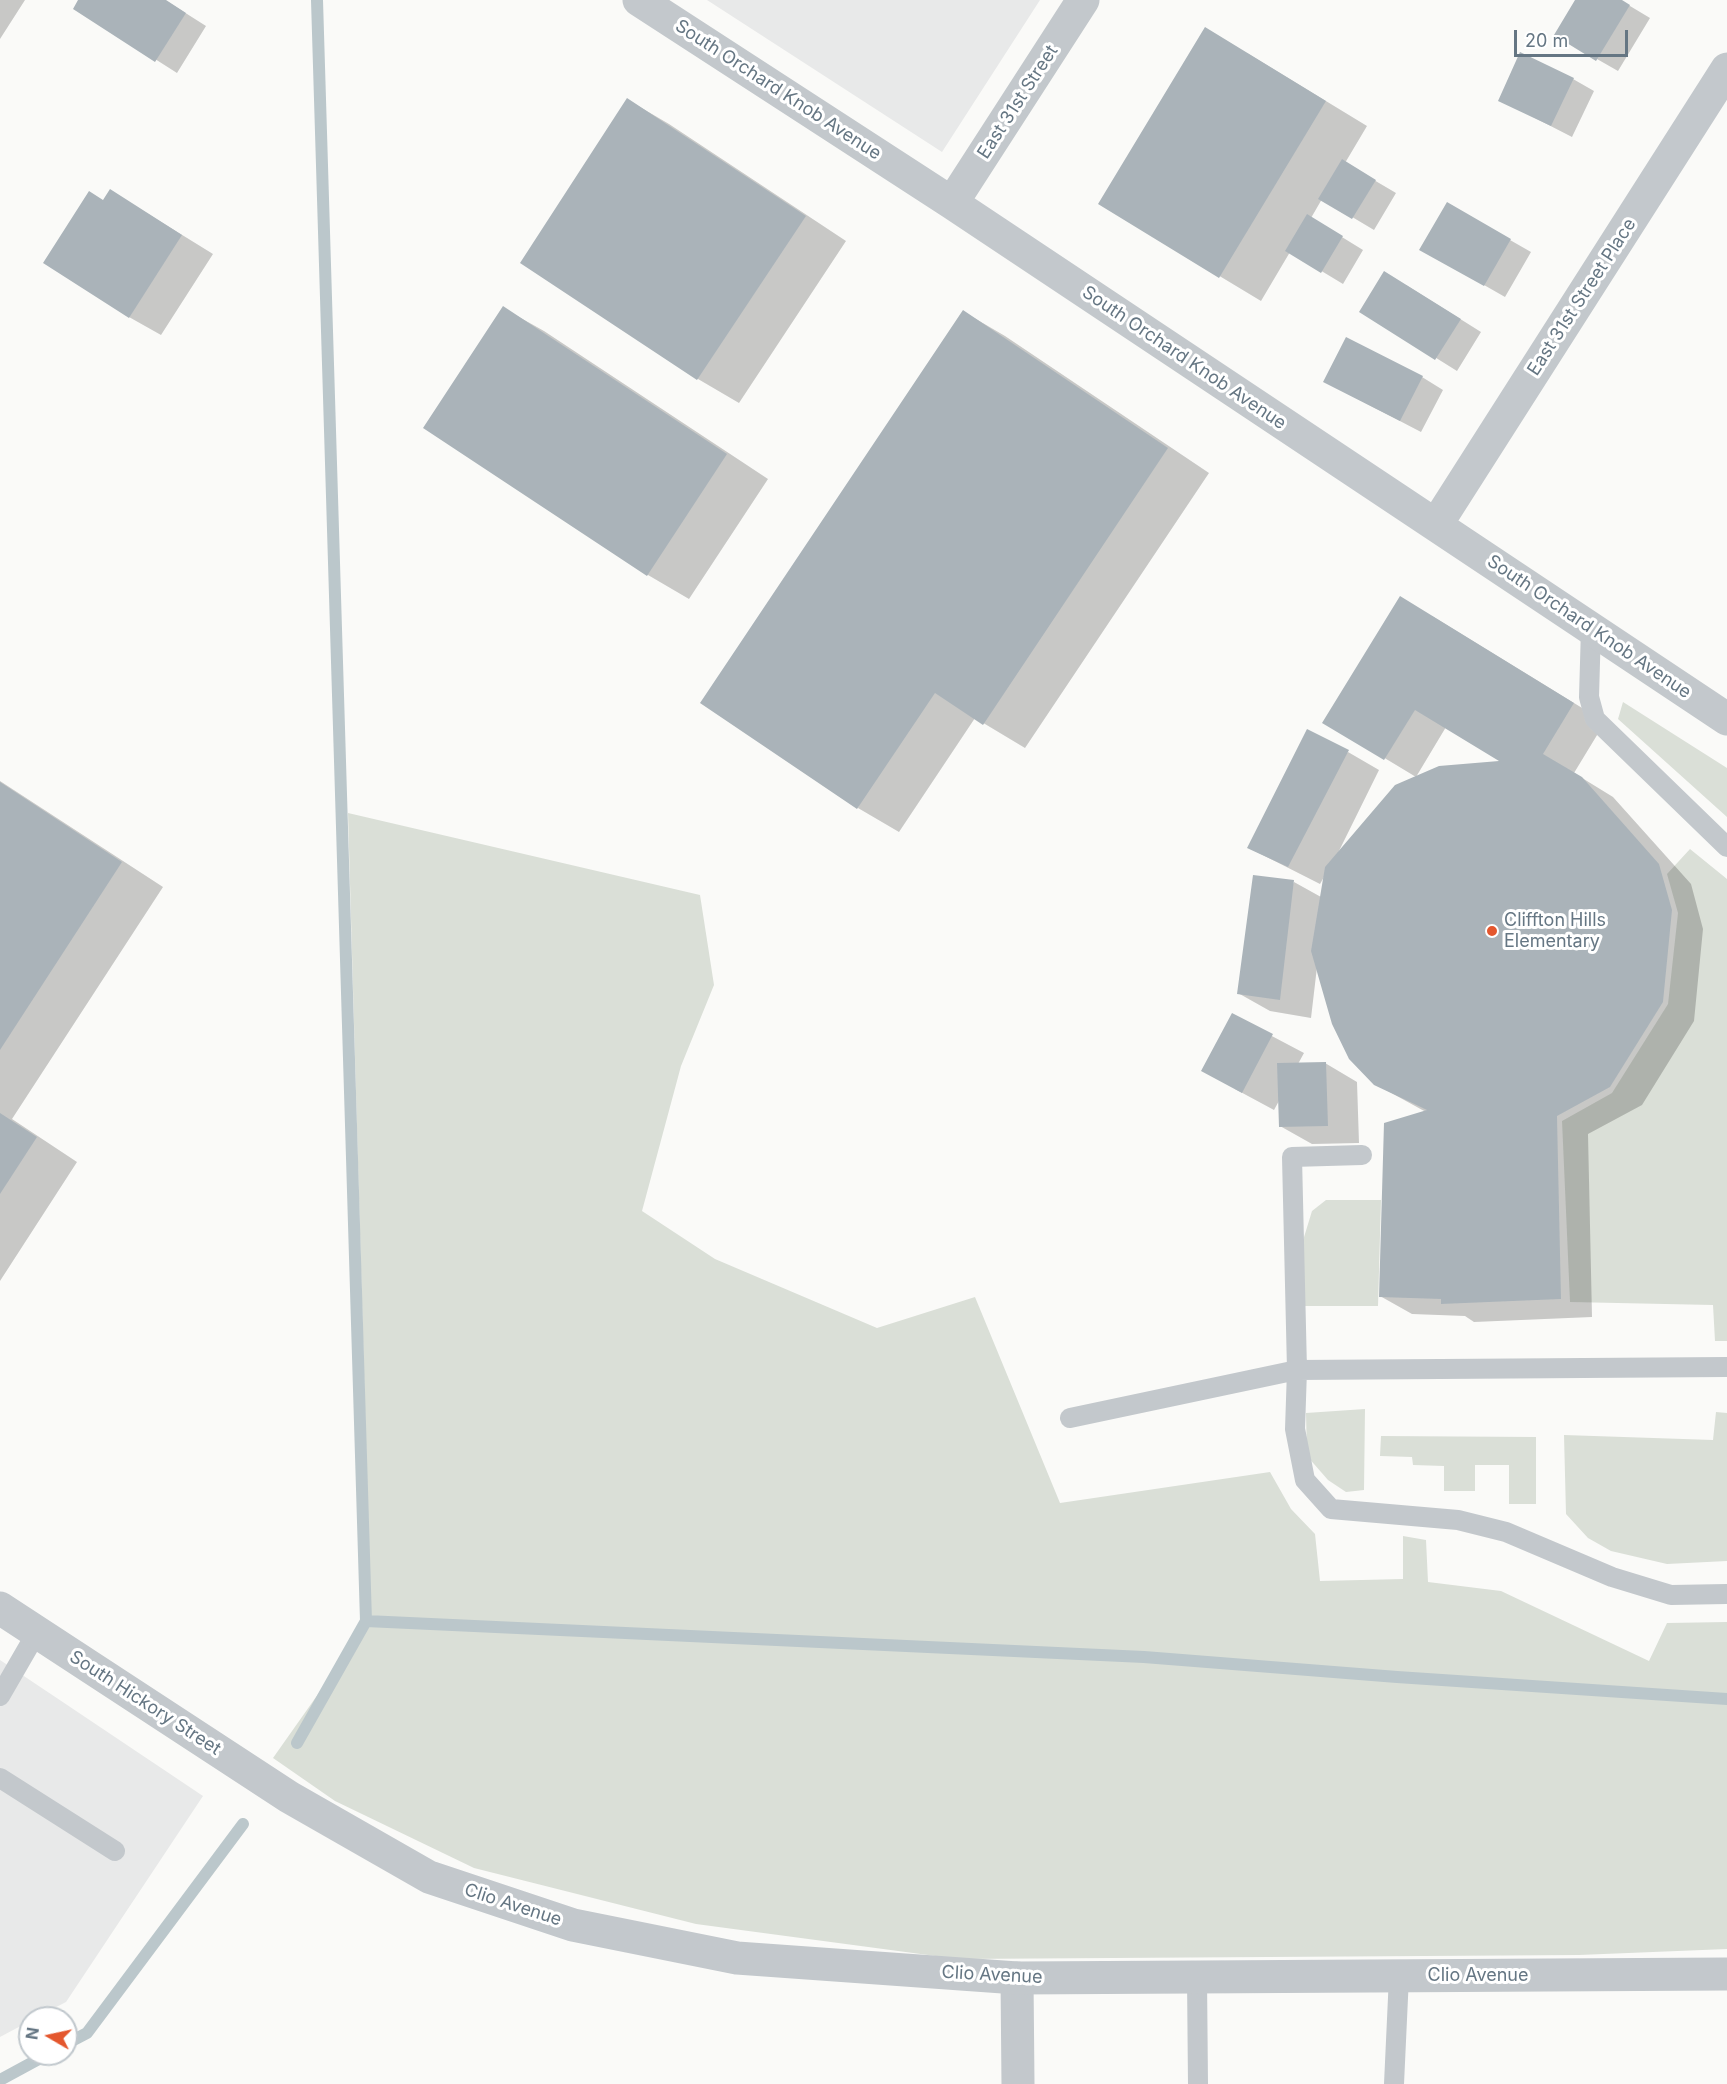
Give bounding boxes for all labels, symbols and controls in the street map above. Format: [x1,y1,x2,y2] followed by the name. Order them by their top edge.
[671,15,885,165] street label: South Orchard Knob Avenue
[1517,18,1631,56] scale bar
[1525,30,1568,51] text: 20 m
[973,41,1063,163] street label: East 31st Street
[1523,214,1641,380] street label: East 31st Street Place
[1078,282,1290,434] street label: South Orchard Knob Avenue
[1483,551,1695,703] street label: South Orchard Knob Avenue
[1504,910,1606,952] place label: Cliffton Hills Elementary
[1485,924,1499,938] marker: Cliffton Hills Elementary
[65,1646,225,1760] street label: South Hickory Street
[462,1879,564,1931] street label: Clio Avenue
[941,1962,1043,1988] street label: Clio Avenue
[1428,1965,1528,1987] street label: Clio Avenue
[18,2006,78,2066] north arrow
[21,2026,43,2041] text: N

